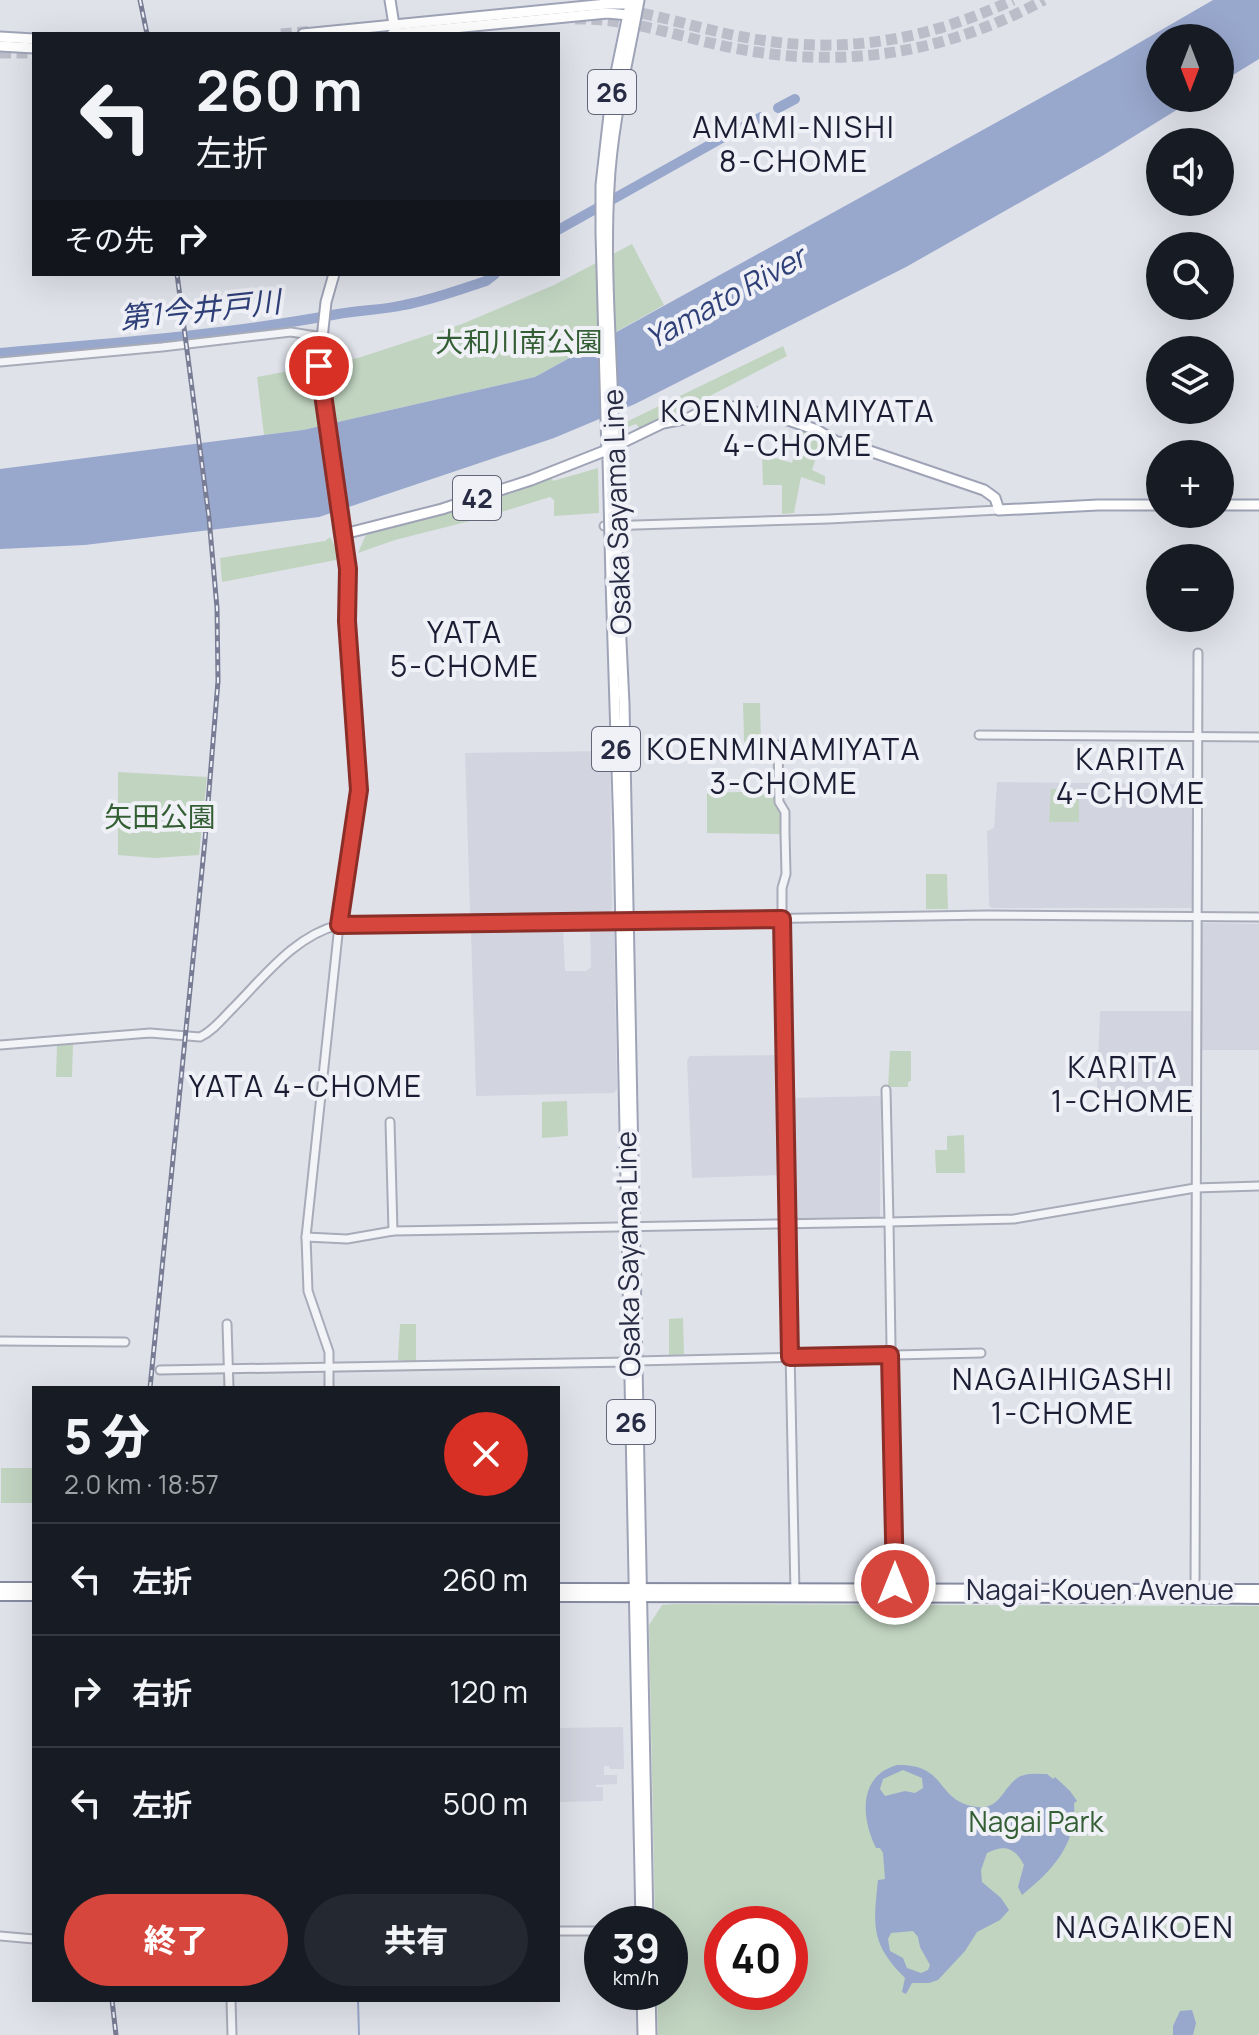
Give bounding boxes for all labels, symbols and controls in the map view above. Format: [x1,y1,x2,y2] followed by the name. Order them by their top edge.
[1146,24,1234,112] north arrow
[1146,24,1234,632] map controls
[196,51,363,128] text: 260 m
[64,64,168,168] icon: left
[588,70,636,114] road number: 26
[692,106,896,181] district label: AMAMI-NISHI 8-CHOME
[196,128,268,177] text: 左折
[1146,128,1234,216] button: sound
[170,216,214,260] icon: right
[64,219,154,260] text: その先
[1146,232,1234,320] button: search
[638,234,816,358] water label: Yamato River
[117,280,286,338] water label: 第1今井戸川
[435,322,603,360] park label: 大和川南公園
[285,332,353,400] pin
[1146,336,1234,424] button: layers
[297,344,341,388] icon: arrive
[593,388,639,636] street label: Osaka Sayama Line
[660,390,936,465] district label: KOENMINAMIYATA 4-CHOME
[1146,440,1234,528] button: +
[453,476,501,520] road number: 42
[1146,544,1234,632] button: −
[390,611,540,686] district label: YATA 5-CHOME
[592,727,640,771] road number: 26
[646,728,922,803] district label: KOENMINAMIYATA 3-CHOME
[1056,738,1206,813] district label: KARITA 4-CHOME
[104,797,216,835] park label: 矢田公園
[1051,1046,1195,1121] district label: KARITA 1-CHOME
[189,1065,423,1106] district label: YATA 4-CHOME
[606,1131,648,1377] street label: Osaka Sayama Line
[952,1358,1174,1433] district label: NAGAIHIGASHI 1-CHOME
[607,1400,655,1444] road number: 26
[64,1403,150,1468] text: 5 分
[444,1412,528,1496] button: close
[64,1466,219,1502] text: 2.0 km · 18:57
[853,1542,937,1626] position arrow
[64,1557,108,1601] icon: left
[443,1559,528,1600] text: 260 m
[132,1560,192,1601] text: 左折
[966,1570,1234,1608] street label: Nagai-Kouen Avenue
[64,1669,108,1713] icon: right
[449,1671,528,1712] text: 120 m
[132,1672,192,1713] text: 右折
[64,1781,108,1825] icon: left
[443,1783,528,1824] text: 500 m
[132,1784,192,1825] text: 左折
[969,1802,1104,1840] park label: Nagai Park
[64,1894,288,1986] button: 終了
[304,1894,528,1986] button: 共有
[704,1906,808,2010] speed limit sign: 40
[1055,1906,1235,1947] district label: NAGAIKOEN
[612,1920,660,1975] text: 39
[613,1964,659,1991] text: km/h

